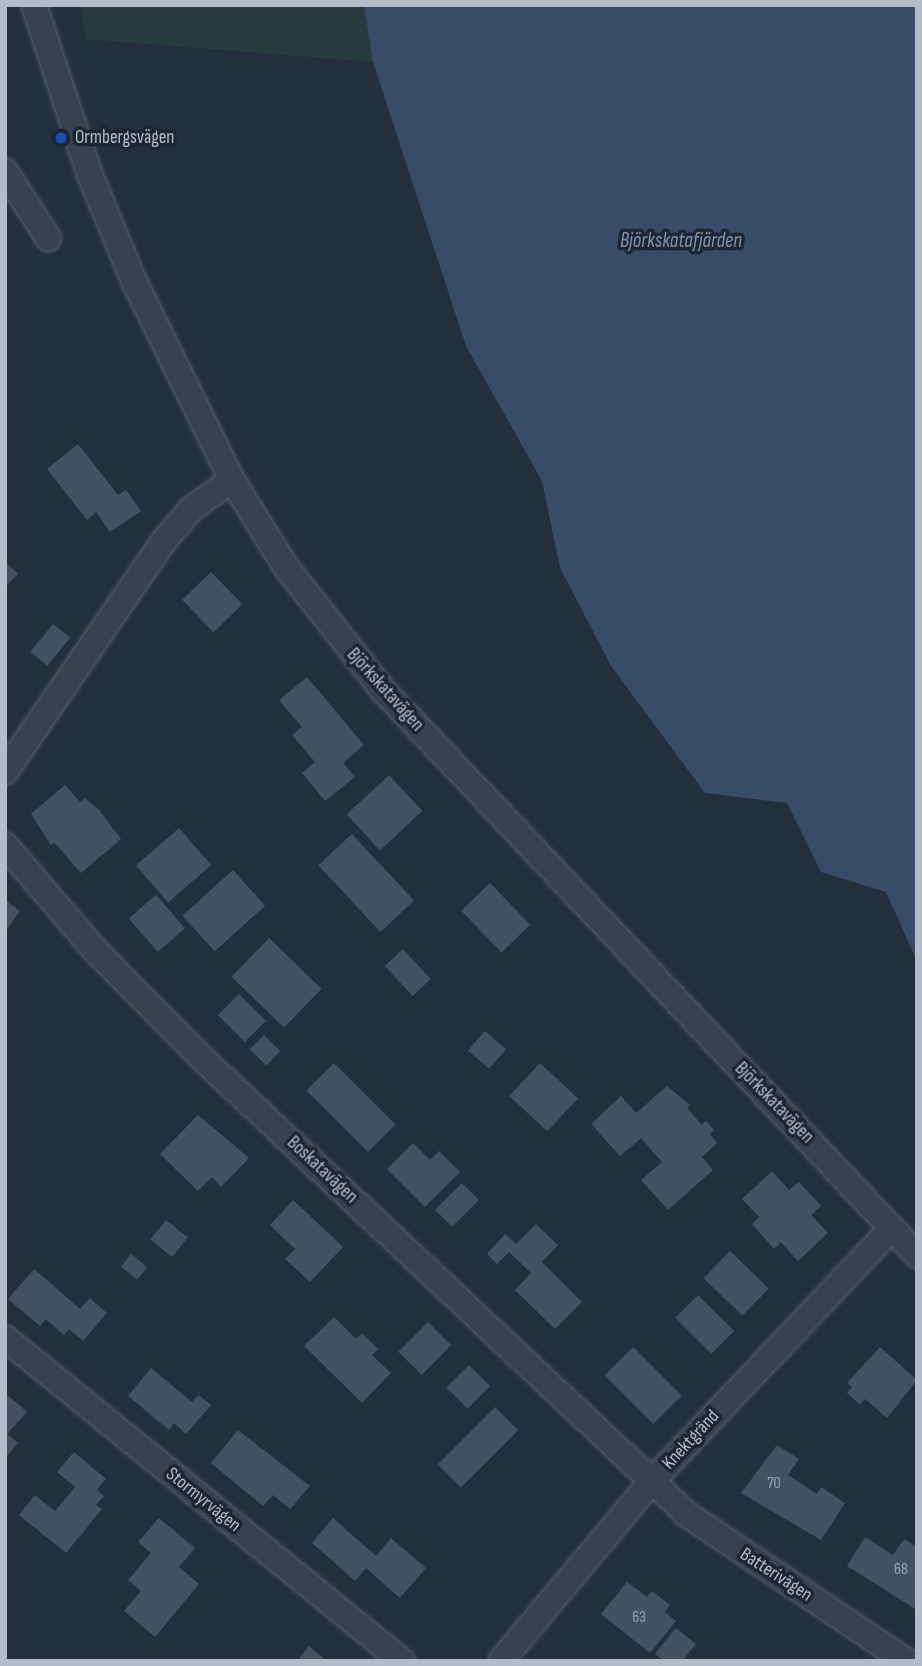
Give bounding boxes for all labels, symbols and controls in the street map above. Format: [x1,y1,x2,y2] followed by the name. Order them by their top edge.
[75,127,174,149] place label: Ormbergsvägen
[53,130,69,146] marker: Ormbergsvägen
[620,228,742,254] water label: Björkskatafjärden
[342,644,428,736] street label: Björkskatavägen
[730,1058,818,1148] street label: Björkskatavägen
[282,1132,362,1208] street label: Boskatavägen
[658,1405,724,1475] street label: Knektgränd
[161,1463,245,1537] street label: Stormyrvägen
[767,1474,781,1494] house number: 70
[736,1543,816,1607] street label: Batterivägen
[894,1560,908,1580] house number: 68
[632,1608,646,1628] house number: 63

